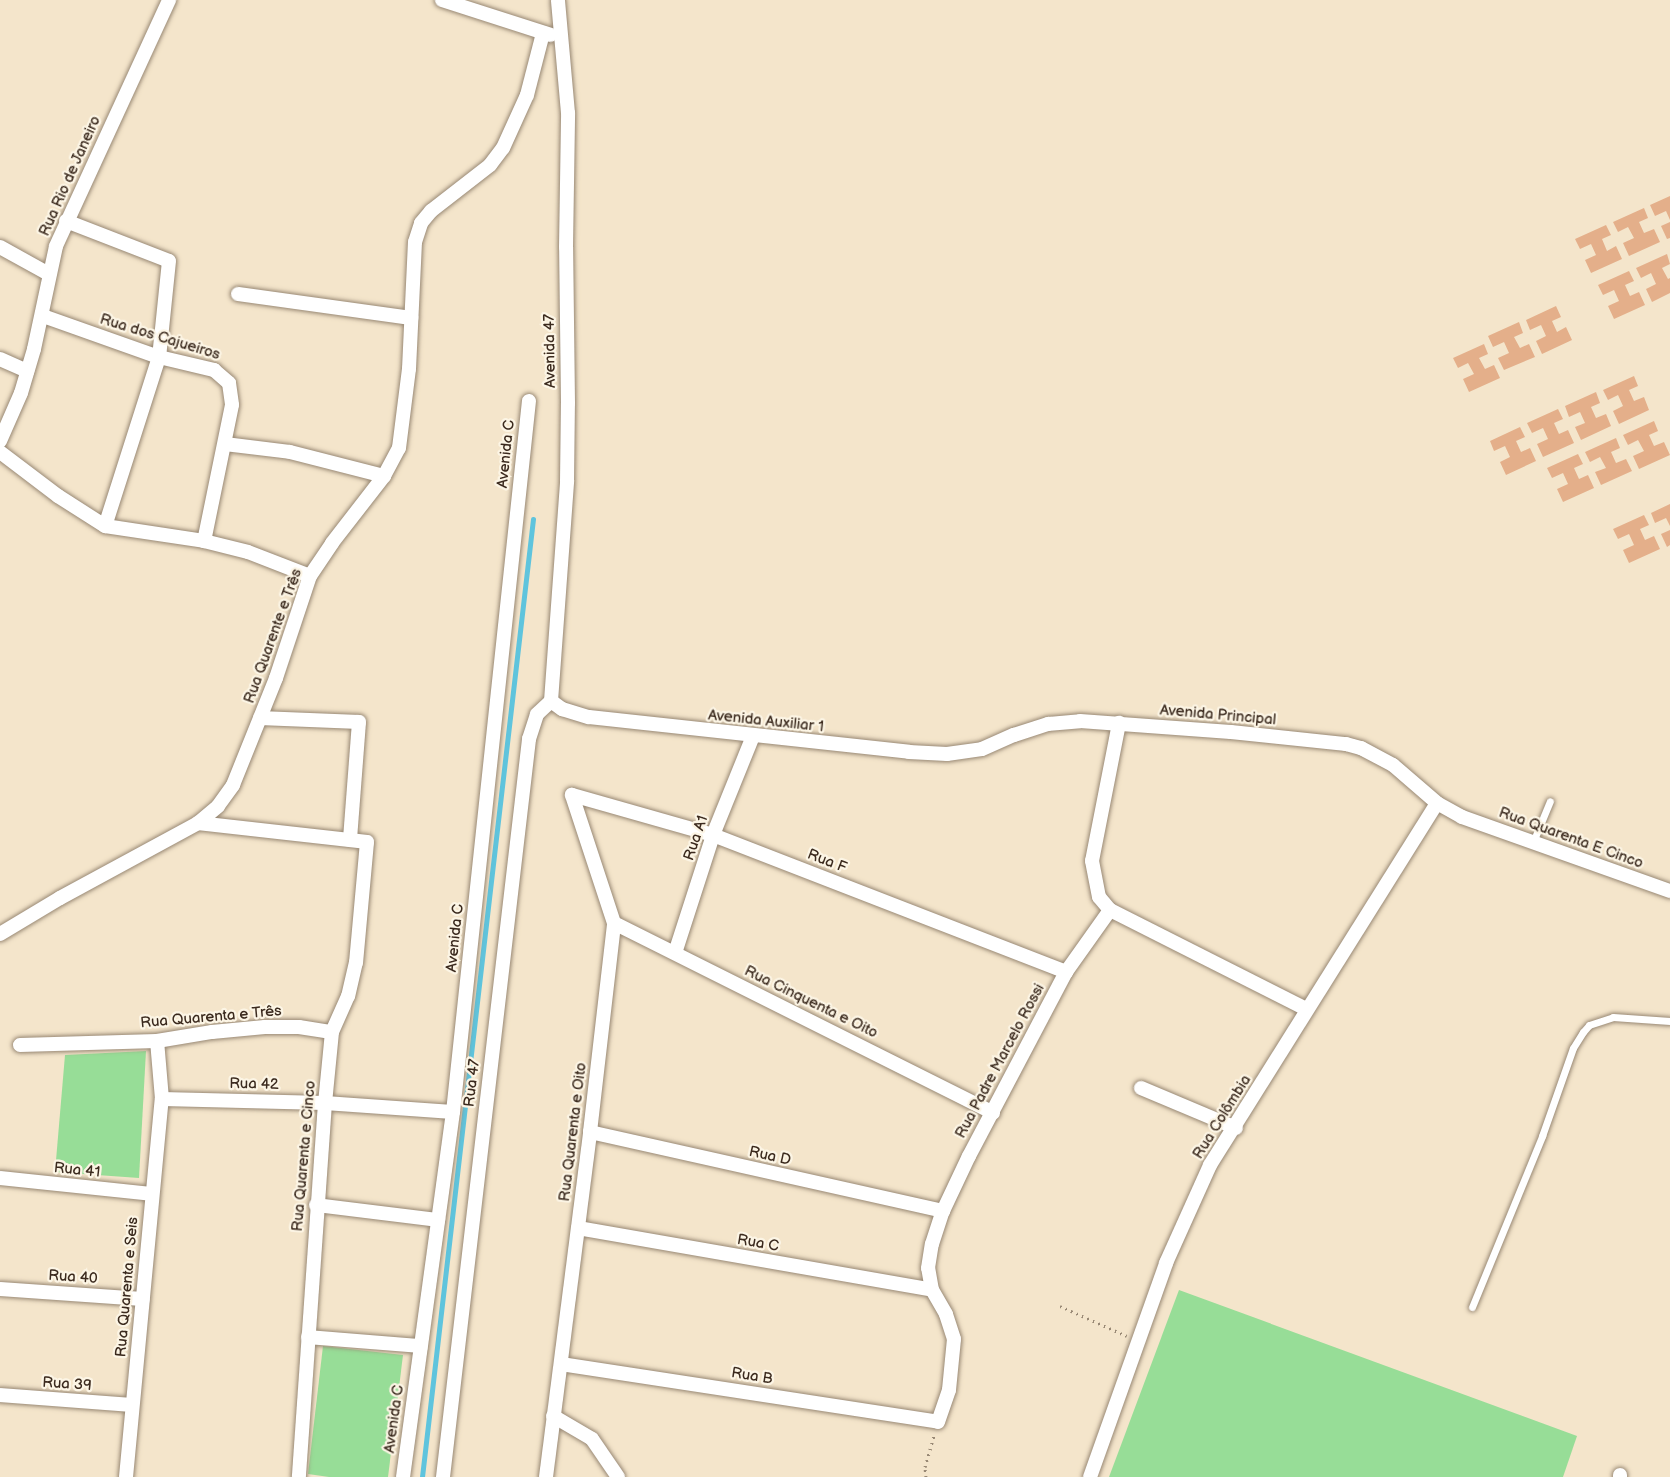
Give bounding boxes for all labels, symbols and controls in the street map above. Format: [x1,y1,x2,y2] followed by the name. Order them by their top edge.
[35,113,105,239] street label: Rua Rio de Janeiro
[98,310,222,364] street label: Rua dos Cajueiros
[540,314,560,388] street label: Avenida 47
[493,419,519,489] street label: Avenida C
[240,566,306,706] street label: Rua Quarente e Três
[1159,701,1277,729] street label: Avenida Principal
[707,706,825,736] street label: Avenida Auxiliar 1
[1496,803,1646,873] street label: Rua Quarenta E Cinco
[680,813,712,863] street label: Rua A1
[805,845,849,877] street label: Rua F
[442,903,468,973] street label: Avenida C
[741,962,881,1042] street label: Rua Cinquenta e Oito
[952,981,1048,1141] street label: Rua Padre Marcelo Rossi
[139,1002,283,1032] street label: Rua Quarenta e Três
[460,1058,484,1108] street label: Rua 47
[556,1062,590,1202] street label: Rua Quarenta e Oito
[1189,1072,1255,1162] street label: Rua Colômbia
[229,1075,279,1093] street label: Rua 42
[288,1080,320,1232] street label: Rua Quarenta e Cinco
[747,1142,793,1170] street label: Rua D
[53,1159,101,1181] street label: Rua 41
[112,1216,142,1358] street label: Rua Quarenta e Seis
[736,1230,780,1256] street label: Rua C
[48,1266,98,1288] street label: Rua 40
[730,1364,774,1388] street label: Rua B
[42,1373,92,1395] street label: Rua 39
[380,1384,408,1454] street label: Avenida C

